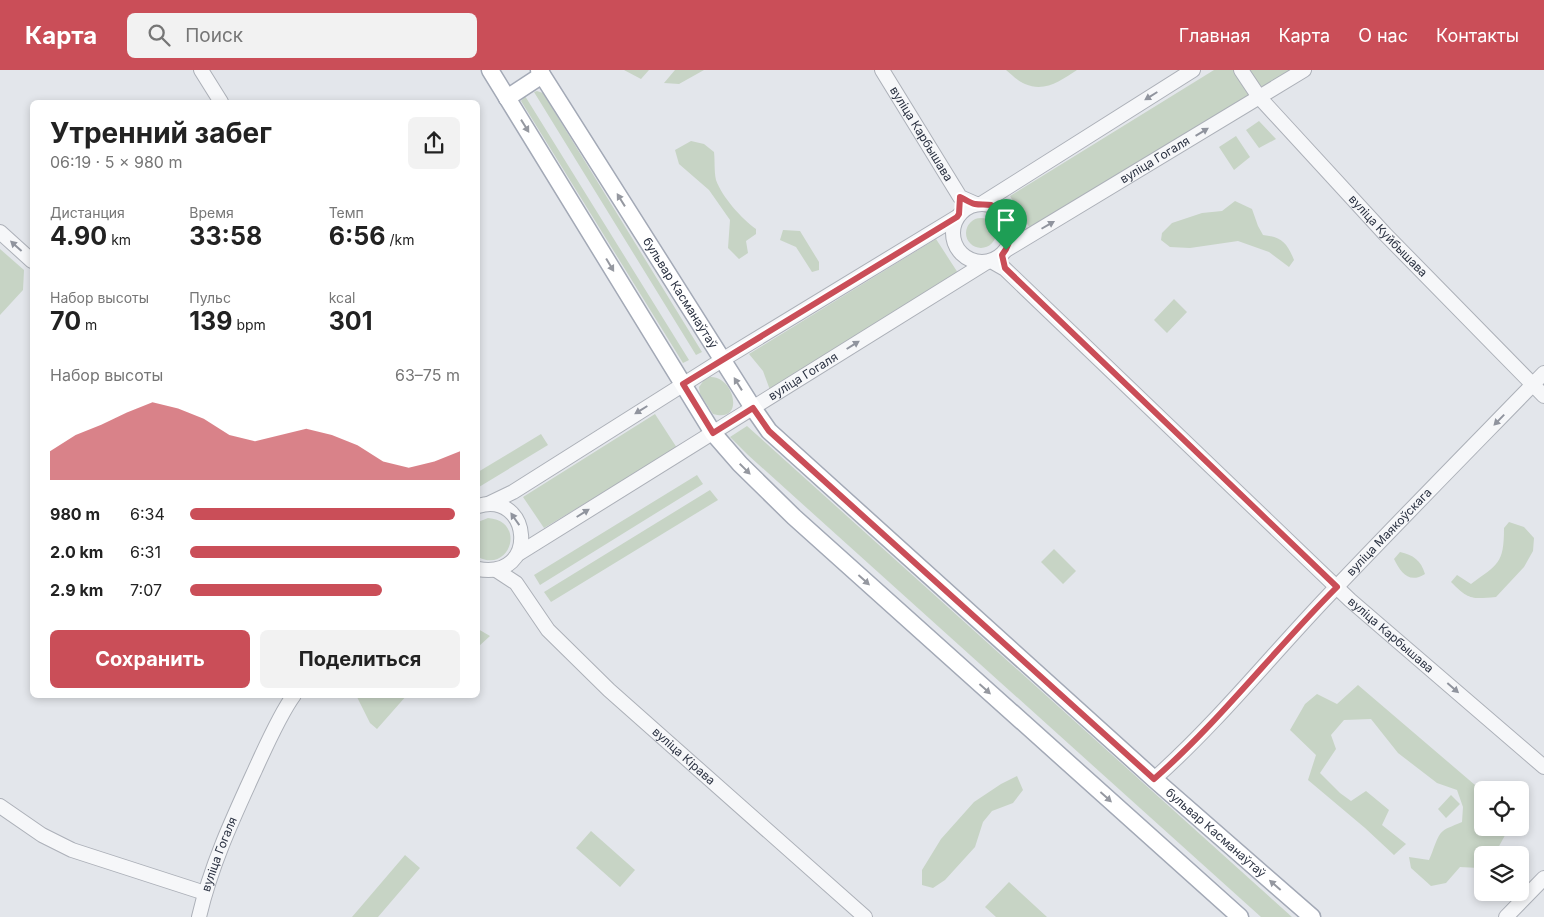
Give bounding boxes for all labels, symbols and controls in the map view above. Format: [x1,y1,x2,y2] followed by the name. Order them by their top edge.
[127,13,477,58] search box
[25,21,97,50] text: Карта
[145,21,173,49] icon: search
[185,24,243,47] text: Поиск
[1179,25,1250,46] text: Главная
[1278,25,1330,46] text: Карта
[1358,25,1408,46] text: О нас
[1436,25,1519,46] text: Контакты
[887,84,956,184] street label: вуліца Карбышава
[1145,91,1158,101] one-way arrow
[50,116,272,150] text: Утренний забег
[408,117,460,169] button: share
[520,120,529,133] one-way arrow
[1195,127,1208,137] one-way arrow
[1117,133,1192,186] street label: вуліца Гогаля
[50,152,182,172] text: 06:19 · 5 × 980 m
[1346,191,1431,280] street label: вуліца Куйбышава
[617,193,626,207] one-way arrow
[985,199,1027,250] pin
[50,204,125,221] text: Дистанция
[189,204,234,221] text: Время
[329,204,364,221] text: Темп
[992,206,1020,234] icon: arrive
[1041,220,1054,229] one-way arrow
[50,221,107,251] text: 4.90
[189,221,262,251] text: 33:58
[329,221,385,251] text: 6:56
[107,231,131,248] text: km
[385,231,414,248] text: /km
[640,235,721,351] street label: бульвар Касманаўтаў
[11,240,23,252] one-way arrow
[605,258,614,271] one-way arrow
[50,289,149,306] text: Набор высоты
[189,289,231,306] text: Пульс
[329,289,355,306] text: kcal
[50,306,81,336] text: 70
[189,306,232,336] text: 139
[329,306,372,336] text: 301
[81,316,97,333] text: m
[232,316,266,333] text: bpm
[847,341,860,350] one-way arrow
[766,349,840,403] street label: вуліца Гогаля
[50,365,163,385] text: Набор высоты
[395,365,460,385] text: 63–75 m
[733,377,742,390] one-way arrow
[635,406,648,415] one-way arrow
[1493,414,1505,426] one-way arrow
[739,463,751,475] one-way arrow
[1343,485,1435,579] street label: вуліца Маякоўскага
[50,504,100,524] text: 980 m
[130,504,165,524] text: 6:34
[577,508,590,517] one-way arrow
[510,512,520,526] one-way arrow
[50,542,103,562] text: 2.0 km
[130,542,161,562] text: 6:31
[857,574,869,586] one-way arrow
[50,580,103,600] text: 2.9 km
[130,580,162,600] text: 7:07
[1345,594,1437,676] street label: вуліца Карбышава
[50,630,250,688] button: Сохранить
[260,630,460,688] button: Поделиться
[978,683,991,694] one-way arrow
[1446,683,1459,694] one-way arrow
[649,724,718,788] street label: вуліца Кірава
[1474,781,1529,901] map controls
[1474,781,1529,836] button: locate
[1163,785,1270,881] street label: бульвар Касманаўтаў
[1100,791,1112,803] one-way arrow
[198,814,240,893] street label: вуліца Гогаля
[1474,846,1529,901] button: layers
[1269,880,1281,891] one-way arrow

